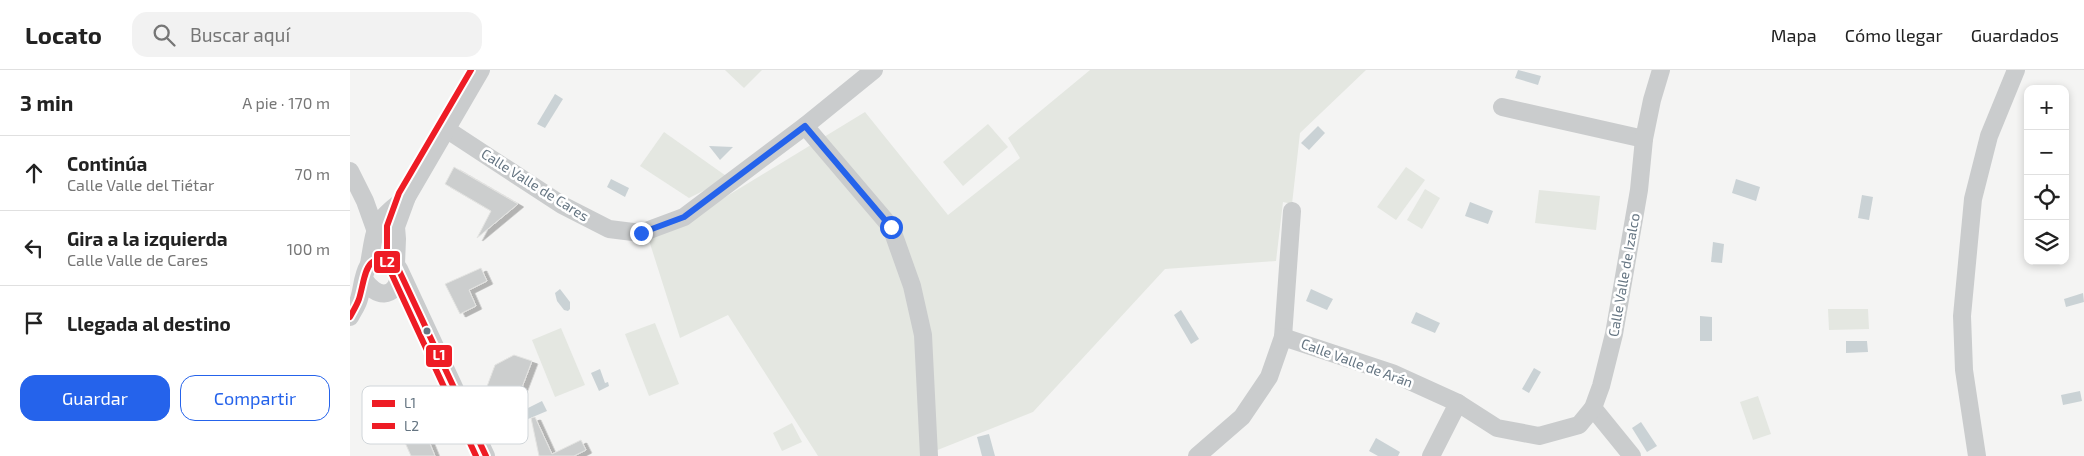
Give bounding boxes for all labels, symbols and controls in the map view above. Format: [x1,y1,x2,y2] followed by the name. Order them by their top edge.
[132,12,482,57] search box
[25,20,102,49] text: Locato
[150,21,178,49] icon: search
[190,23,290,46] text: Buscar aquí
[1771,24,1817,46] text: Mapa
[1845,24,1943,46] text: Cómo llegar
[1971,24,2059,46] text: Guardados
[2024,85,2069,265] map controls
[2024,85,2069,130] button: +
[20,90,73,115] text: 3 min
[242,93,330,112] text: A pie · 170 m
[2024,130,2069,175] button: −
[478,145,592,224] street label: Calle Valle de Cares
[67,152,147,175] text: Continúa
[20,159,48,187] icon: ahead
[295,164,330,183] text: 70 m
[67,175,214,194] text: Calle Valle del Tiétar
[2024,175,2069,220] button: locate
[1604,212,1643,338] street label: Calle Valle de Izalco
[880,216,903,239] route start
[2024,220,2069,265] button: layers
[630,222,653,245] route end
[67,227,228,250] text: Gira a la izquierda
[20,234,48,262] icon: left
[287,239,330,258] text: 100 m
[67,250,208,269] text: Calle Valle de Cares
[373,250,401,274] line badge: L2
[379,253,395,270] text: L2
[20,309,48,337] icon: arrive
[67,312,231,335] text: Llegada al destino
[422,326,432,336] unlabelled marker
[1299,334,1415,391] street label: Calle Valle de Arán
[425,344,453,368] line badge: L1
[433,346,445,363] text: L1
[20,375,170,421] button: Guardar
[180,375,330,421] button: Compartir
[362,386,528,444] legend
[404,394,416,411] text: L1
[404,417,419,434] text: L2

